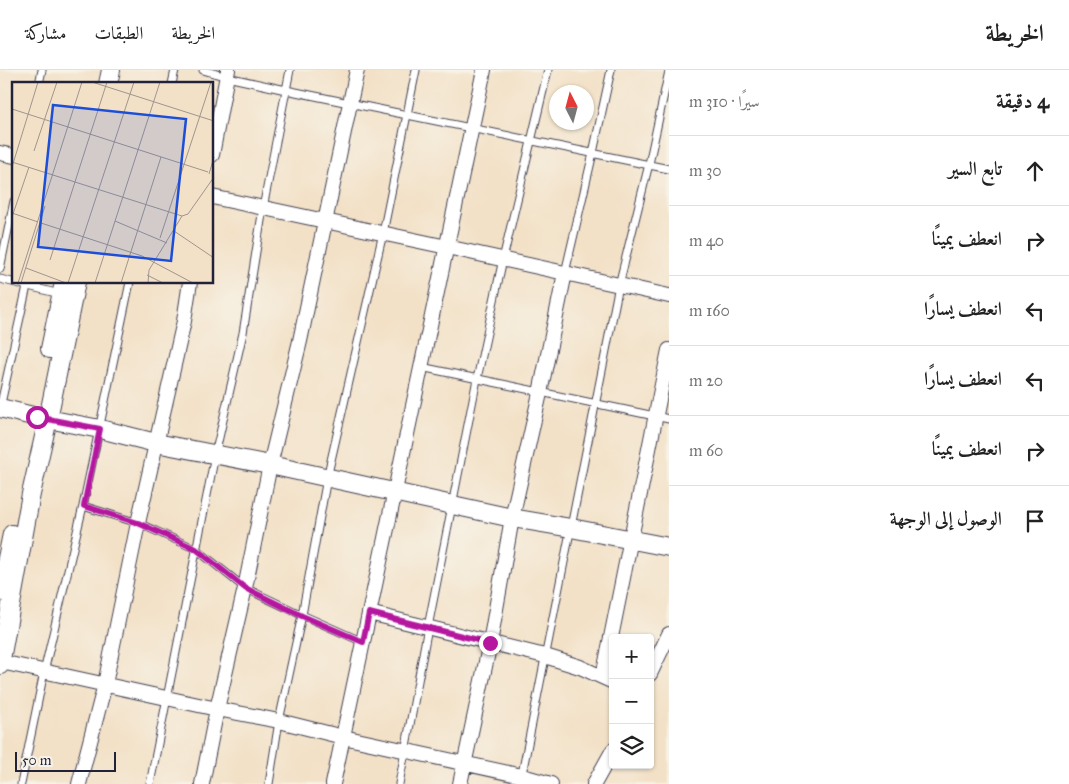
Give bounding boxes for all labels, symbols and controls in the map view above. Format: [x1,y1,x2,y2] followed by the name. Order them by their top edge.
[986,18,1044,48] text: الخريطة
[25,22,66,44] text: مشاركة
[94,22,143,44] text: الطبقات
[171,22,215,44] text: الخريطة
[12,82,214,284] inset map
[549,85,594,130] north arrow
[996,88,1049,114] text: 4 دقيقة
[689,92,760,111] text: سيرًا · 310 m
[948,157,1002,180] text: تابع السير
[1021,157,1049,185] icon: ahead
[689,161,722,180] text: 30 m
[932,227,1002,250] text: انعطف يمينًا
[1021,227,1049,255] icon: right
[689,231,724,250] text: 40 m
[924,297,1002,320] text: انعطف يسارًا
[1021,297,1049,325] icon: left
[689,301,730,320] text: 160 m
[924,367,1002,390] text: انعطف يسارًا
[1021,367,1049,395] icon: left
[689,371,723,390] text: 20 m
[26,406,49,429] route start
[932,437,1002,460] text: انعطف يمينًا
[1021,437,1049,465] icon: right
[689,441,723,460] text: 60 m
[890,507,1002,530] text: الوصول إلى الوجهة
[1021,507,1049,535] icon: arrive
[479,632,502,655] route end
[609,634,654,769] map controls
[609,634,654,679] button: +
[609,679,654,724] button: −
[609,724,654,769] button: layers
[15,749,116,772] scale bar
[22,752,51,769] text: 50 m

